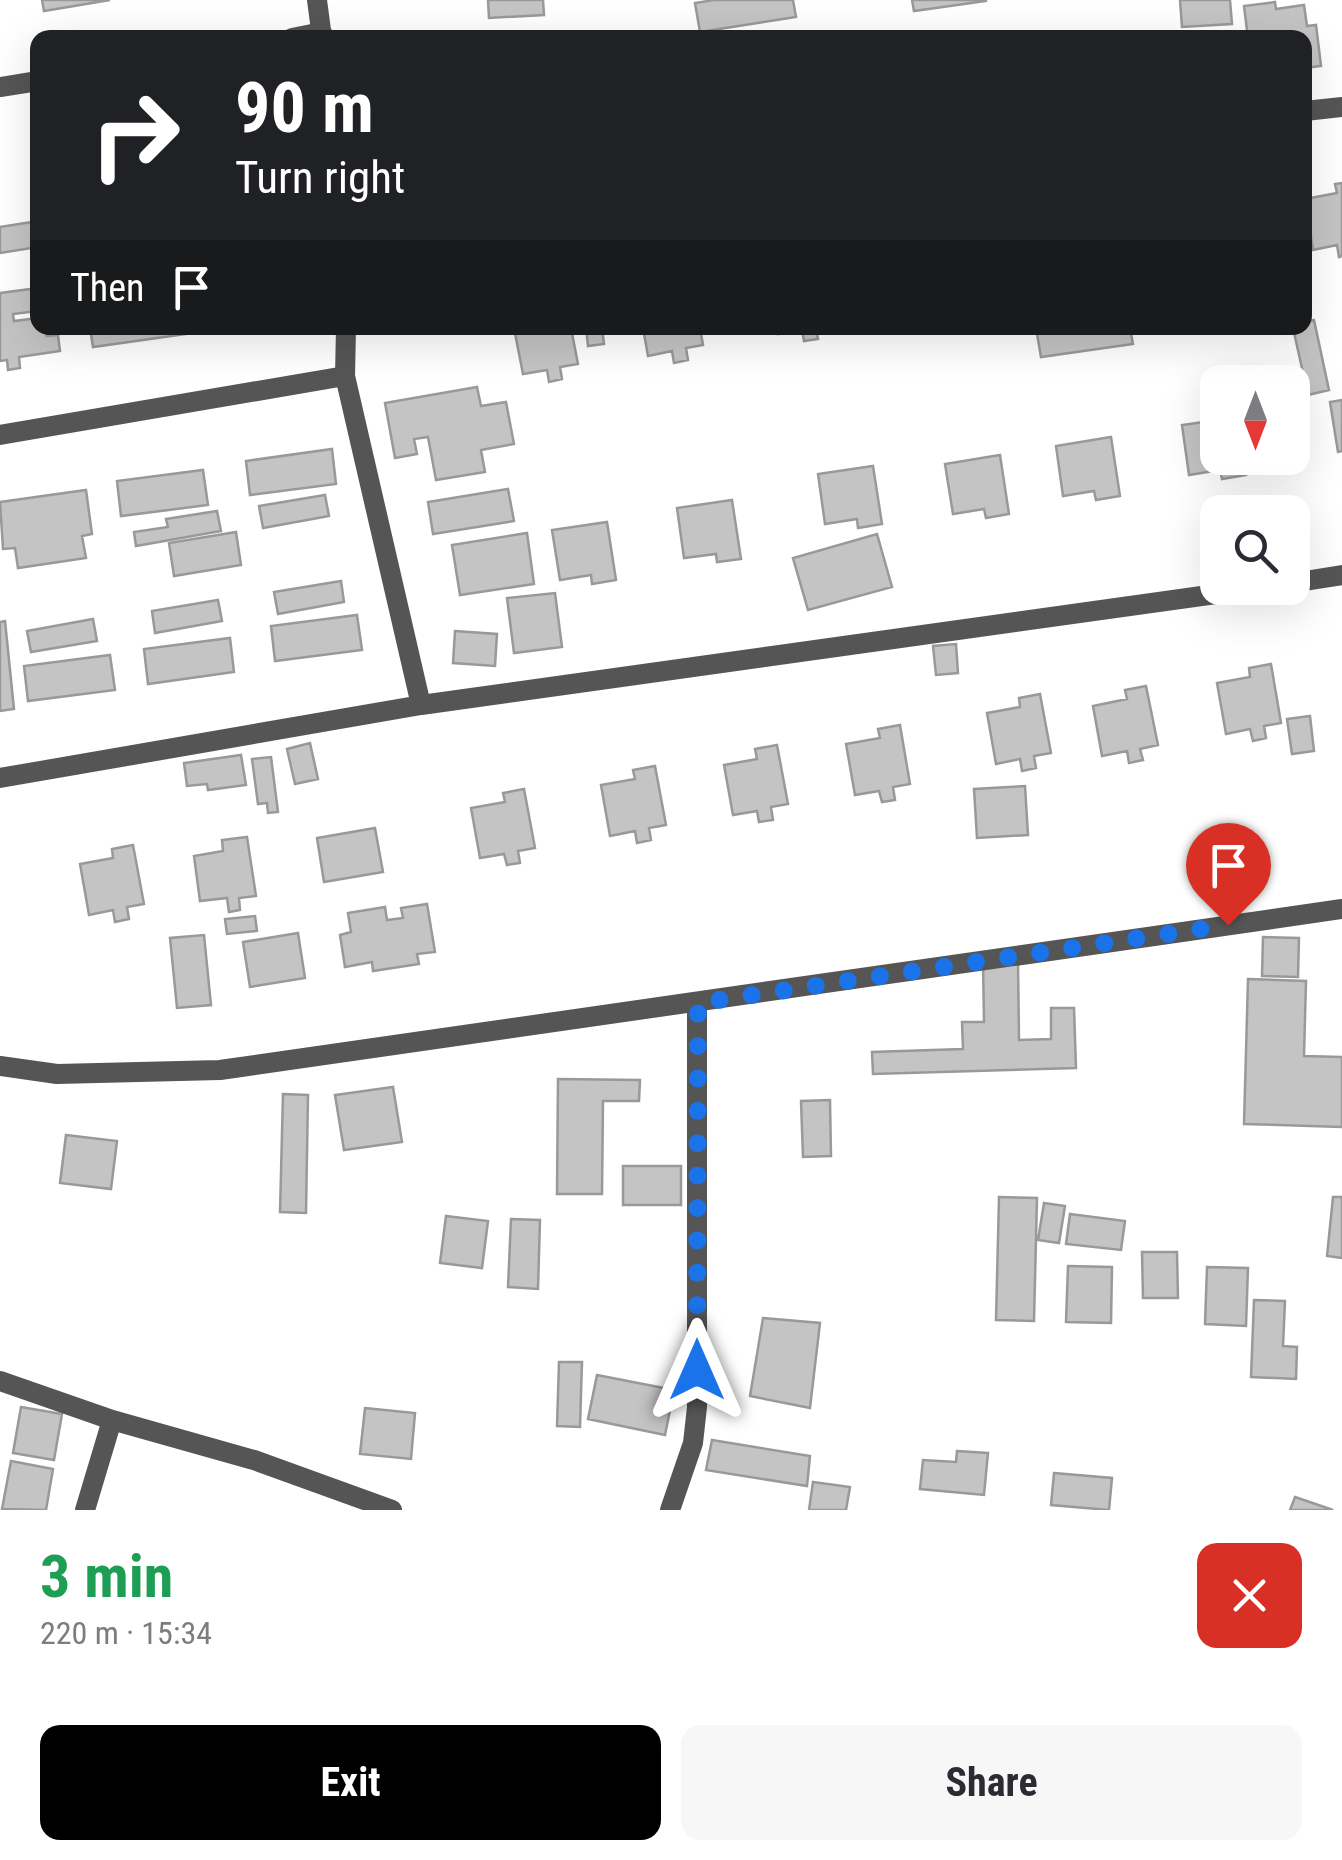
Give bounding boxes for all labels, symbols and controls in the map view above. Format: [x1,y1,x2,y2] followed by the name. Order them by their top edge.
[235,67,374,149] text: 90 m
[70,70,200,200] icon: right
[235,151,405,204] text: Turn right
[164,260,219,315] icon: arrive
[70,266,144,310] text: Then
[1200,365,1310,475] north arrow
[1200,365,1310,605] map controls
[1200,495,1310,605] button: search
[1186,823,1271,926] pin
[1201,838,1256,893] icon: arrive
[645,1318,749,1422] position arrow
[40,1541,173,1612] text: 3 min
[1197,1543,1302,1648] button: close
[40,1614,212,1652] text: 220 m · 15:34
[40,1725,661,1840] button: Exit
[681,1725,1302,1840] button: Share

